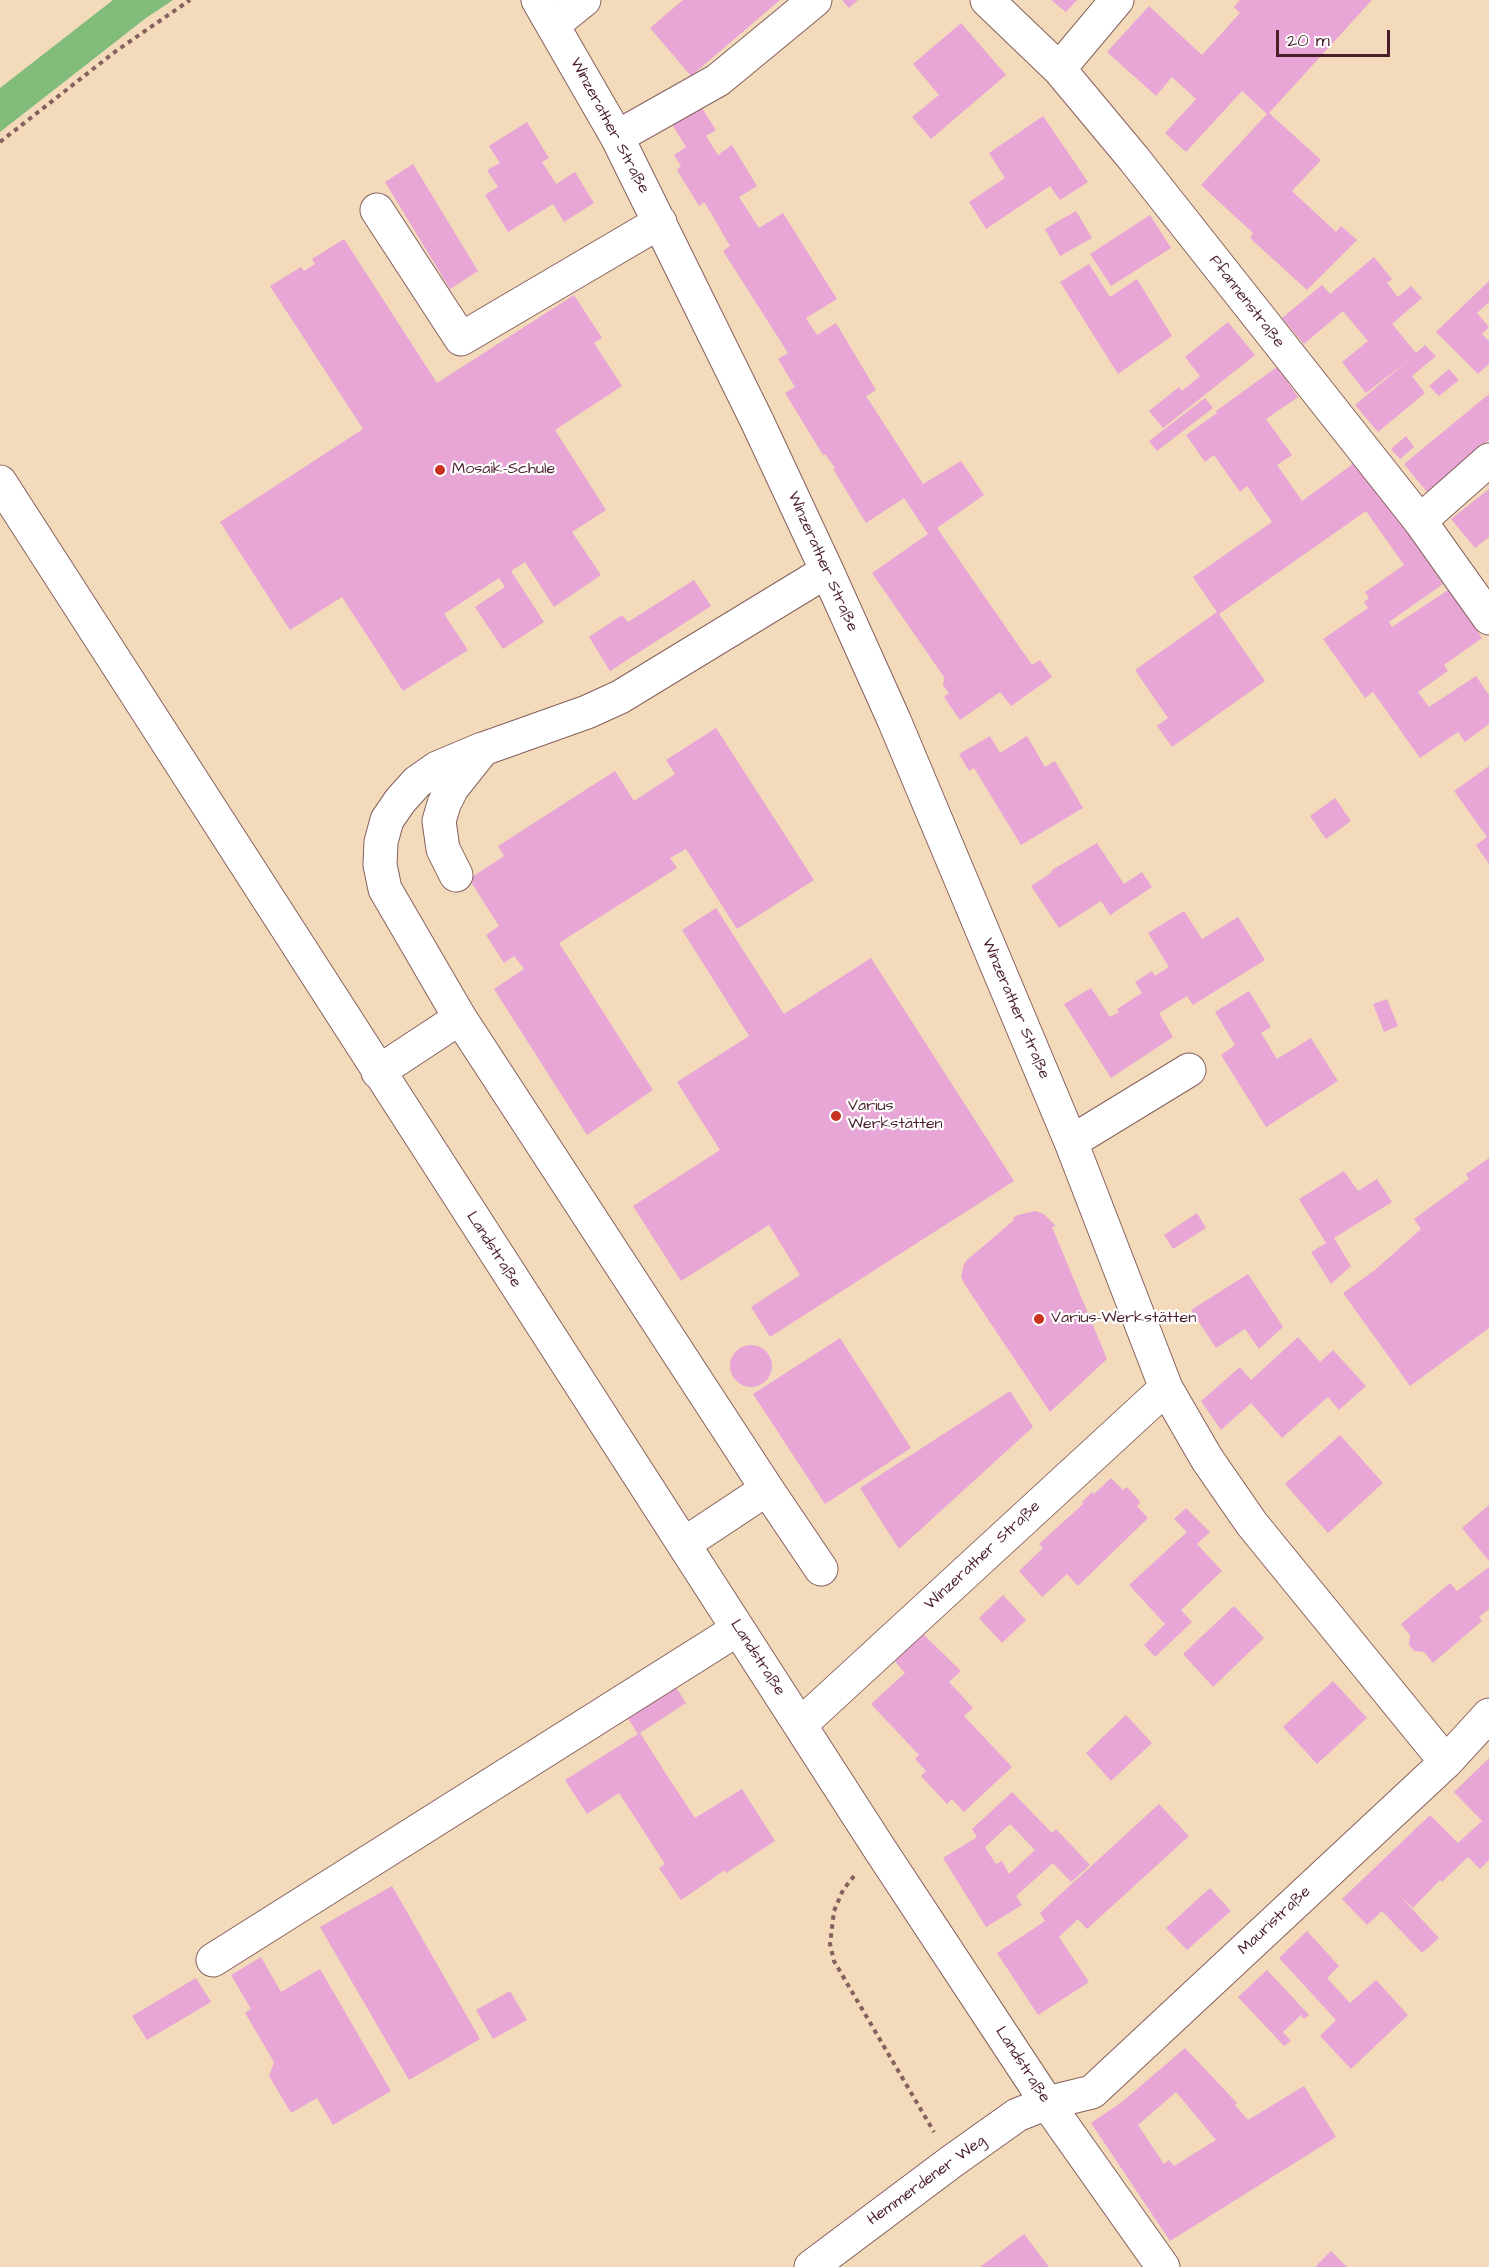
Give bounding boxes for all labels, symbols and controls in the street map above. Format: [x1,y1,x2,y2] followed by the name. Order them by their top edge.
[1279,18,1393,56] scale bar
[1287,28,1330,53] text: 20 m
[565,55,653,197] street label: Winzerather Straße
[1204,252,1288,352] street label: Pfannenstraße
[452,460,555,480] place label: Mosaik-Schule
[433,463,447,477] marker: Mosaik-Schule
[783,489,861,635] street label: Winzerather Straße
[977,936,1053,1082] street label: Winzerather Straße
[848,1097,943,1135] place label: Varius Werkstätten
[829,1109,843,1123] marker: Varius Werkstätten
[461,1208,525,1292] street label: Landstraße
[1051,1309,1196,1329] place label: Varius-Werkstätten
[1032,1312,1046,1326] marker: Varius-Werkstätten
[921,1497,1045,1615] street label: Winzerather Straße
[725,1616,789,1700] street label: Landstraße
[1235,1883,1315,1959] street label: Mauristraße
[990,2023,1054,2107] street label: Landstraße
[864,2132,990,2230] street label: Hemmerdener Weg

